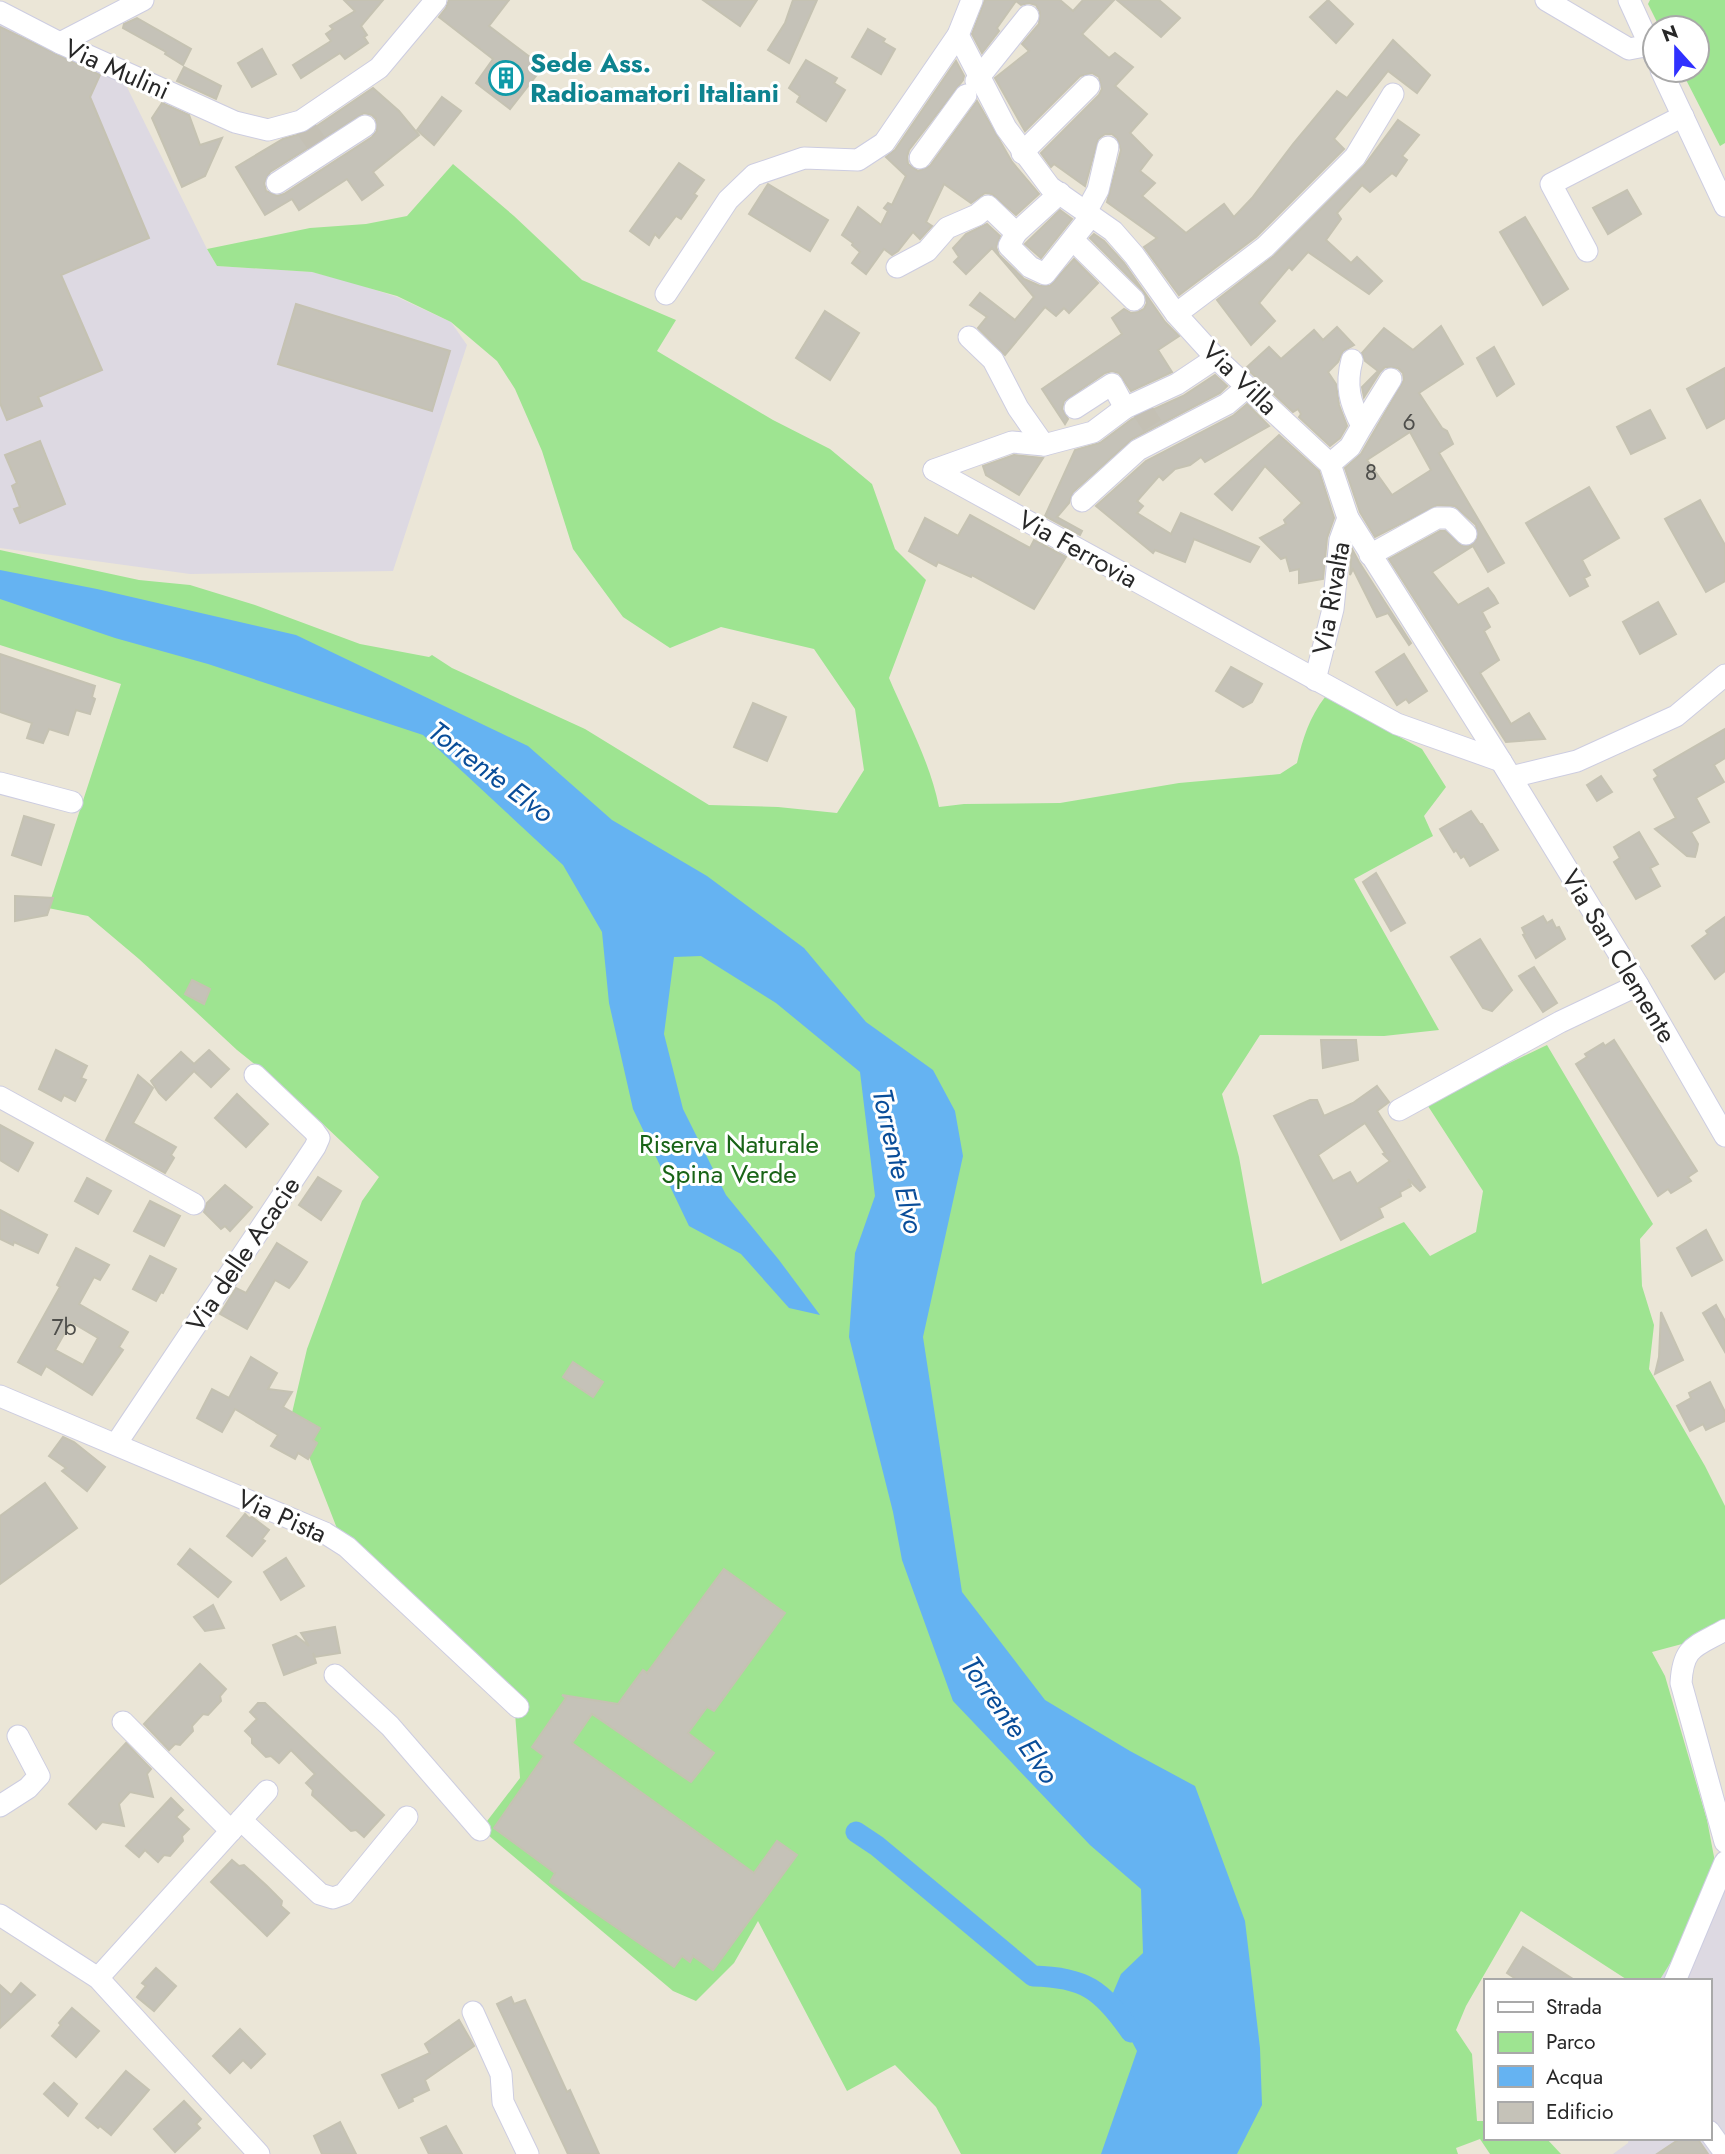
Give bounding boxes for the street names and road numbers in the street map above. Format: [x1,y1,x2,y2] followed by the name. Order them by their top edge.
[58,29,176,109] street label: Via Mulini
[1193,332,1287,424] street label: Via Villa
[1011,500,1145,598] street label: Via Ferrovia
[1302,538,1360,658] street label: Via Rivalta
[1552,862,1686,1050] street label: Via San Clemente
[177,1169,309,1339] street label: Via delle Acacie
[231,1479,333,1553] street label: Via Pista

